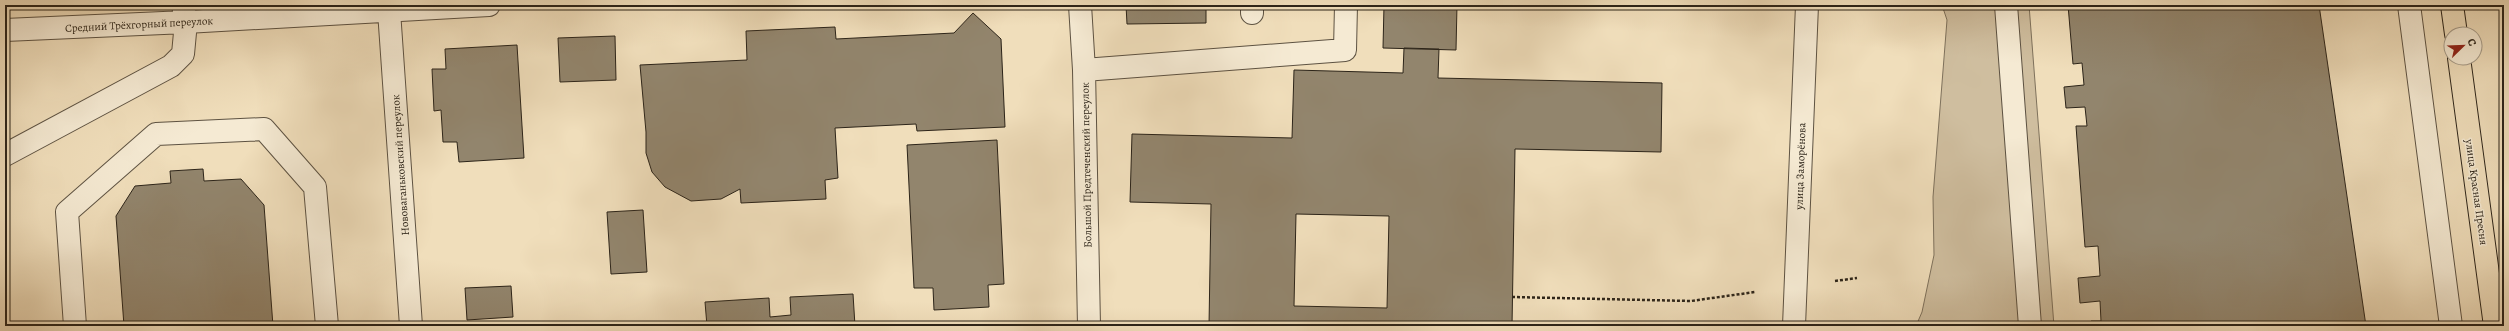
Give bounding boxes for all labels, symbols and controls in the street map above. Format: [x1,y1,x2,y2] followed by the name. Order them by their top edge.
[65,13,214,36] street label: Средний Трёхгорный переулок
[2443,26,2483,66] north arrow
[2464,36,2480,49] text: С
[1078,82,1095,248] street label: Большой Предтеченский переулок
[388,94,413,236] street label: Нововаганьковский переулок
[1791,121,1810,211] street label: улица Заморёнова
[2462,137,2491,246] street label: улица Красная Пресня

